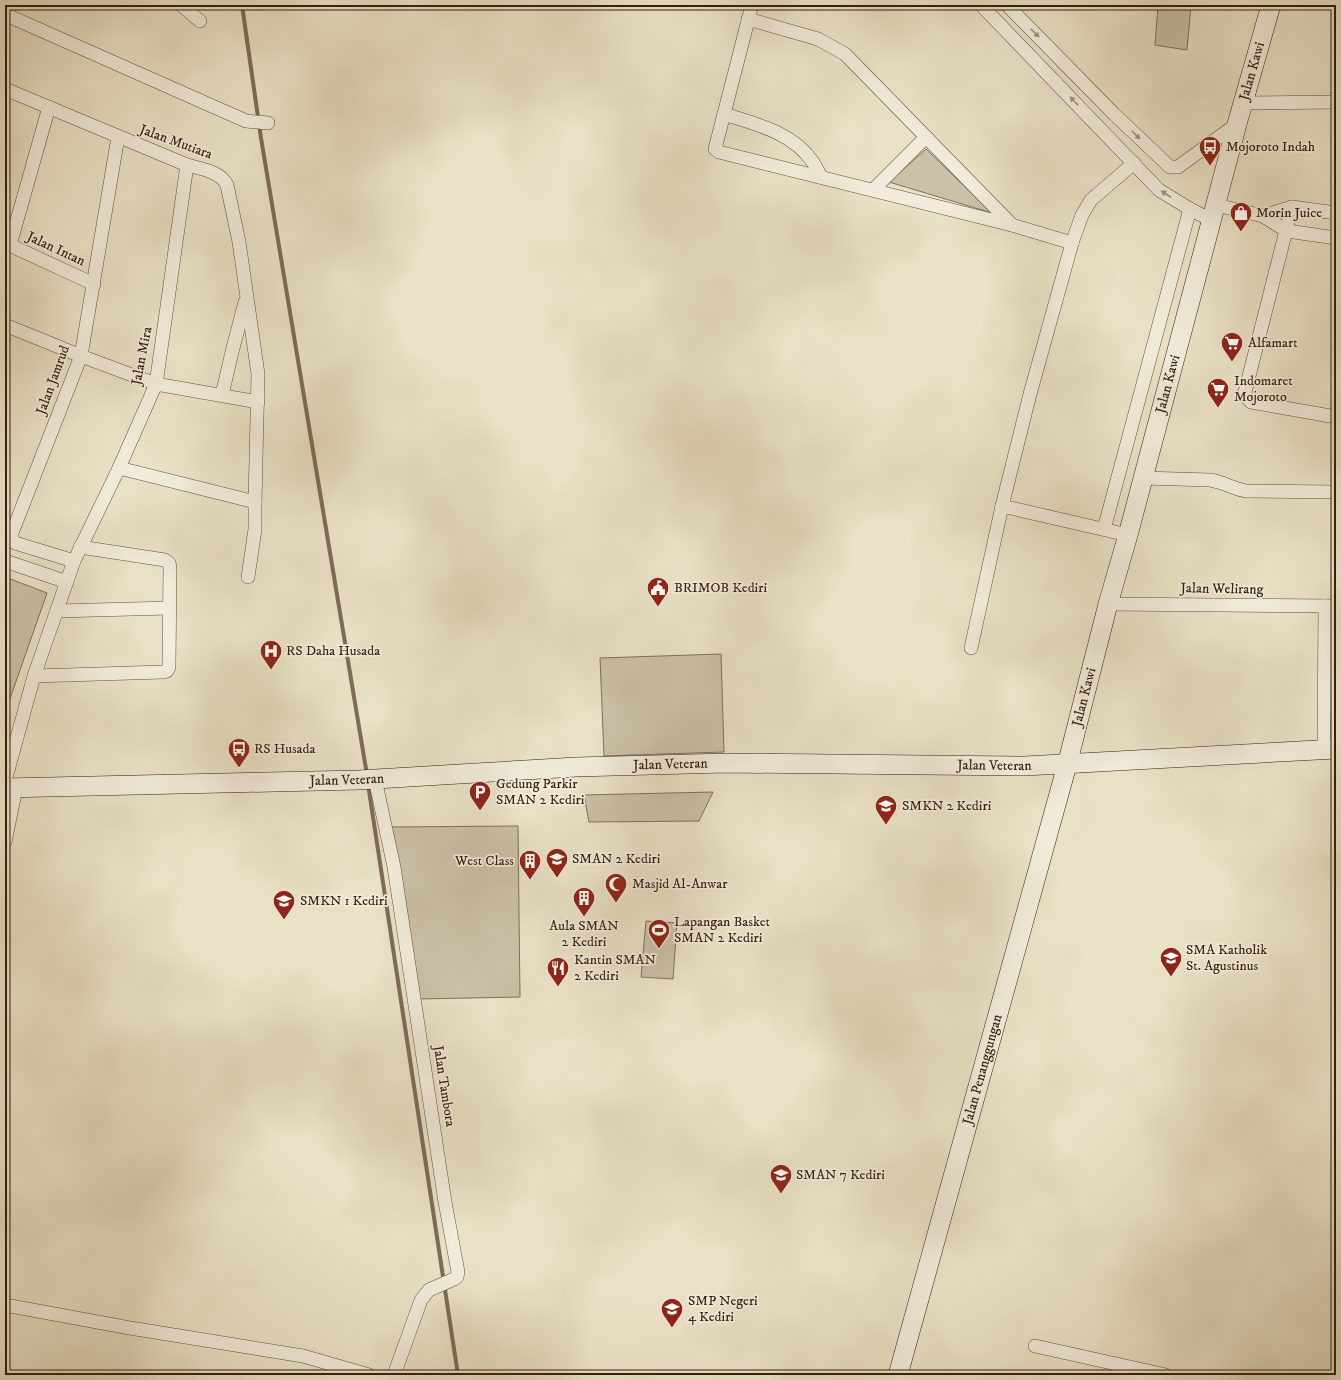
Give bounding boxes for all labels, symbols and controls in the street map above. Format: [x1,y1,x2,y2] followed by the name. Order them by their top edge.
[1030,28,1039,38] one-way arrow
[1235,40,1269,105] street label: Jalan Kawi
[1069,96,1079,106] one-way arrow
[135,120,215,164] street label: Jalan Mutiara
[1131,130,1141,140] one-way arrow
[1197,134,1223,167] bus stop icon: Mojoroto Indah
[1226,138,1316,156] place label: Mojoroto Indah
[1160,190,1171,197] one-way arrow
[1228,200,1254,233] shop icon: Morin Juice
[1256,204,1322,222] place label: Morin Juice
[22,227,89,271] street label: Jalan Intan
[127,325,156,389] street label: Jalan Mira
[1219,330,1245,363] supermarket icon: Alfamart
[1248,334,1298,352] place label: Alfamart
[31,343,74,419] street label: Jalan Jamrud
[1151,352,1185,417] street label: Jalan Kawi
[1234,372,1293,406] place label: Indomaret Mojoroto
[1205,376,1231,409] supermarket icon: Indomaret Mojoroto
[645,575,671,608] public building icon: BRIMOB Kediri
[674,579,767,597] place label: BRIMOB Kediri
[1178,579,1264,599] street label: Jalan Welirang
[258,638,284,671] hospital icon: RS Daha Husada
[286,642,380,660] place label: RS Daha Husada
[1068,665,1101,730] street label: Jalan Kawi
[226,736,252,769] bus stop icon: RS Husada
[254,740,316,758] place label: RS Husada
[631,754,709,775] street label: Jalan Veteran
[955,756,1033,775] street label: Jalan Veteran
[307,769,385,790] street label: Jalan Veteran
[496,775,585,809] place label: Gedung Parkir SMAN 2 Kediri
[467,779,493,812] parking icon: Gedung Parkir SMAN 2 Kediri
[873,793,899,826] school or university icon: SMKN 2 Kediri
[902,797,992,815] place label: SMKN 2 Kediri
[544,846,570,879] school or university icon: SMAN 2 Kediri
[517,848,543,881] building icon: West Class
[572,850,661,868] place label: SMAN 2 Kediri
[454,852,514,870] place label: West Class
[603,871,629,904] mosque icon: Masjid Al-Anwar
[632,875,728,893] place label: Masjid Al-Anwar
[571,885,597,918] building icon: Aula SMAN 2 Kediri
[271,888,297,921] school or university icon: SMKN 1 Kediri
[300,892,388,910] place label: SMKN 1 Kediri
[674,913,770,947] place label: Lapangan Basket SMAN 2 Kediri
[549,917,619,951] place label: Aula SMAN 2 Kediri
[646,917,672,950] sports icon: Lapangan Basket SMAN 2 Kediri
[1186,941,1267,975] place label: SMA Katholik St. Agustinus
[1158,945,1184,978] school or university icon: SMA Katholik St. Agustinus
[574,951,656,985] place label: Kantin SMAN 2 Kediri
[545,955,571,988] restaurant icon: Kantin SMAN 2 Kediri
[958,1012,1007,1129] street label: Jalan Penanggungan
[428,1042,459,1128] street label: Jalan Tambora
[768,1162,794,1195] school or university icon: SMAN 7 Kediri
[796,1166,885,1184] place label: SMAN 7 Kediri
[688,1292,758,1326] place label: SMP Negeri 4 Kediri
[659,1296,685,1329] school or university icon: SMP Negeri 4 Kediri

